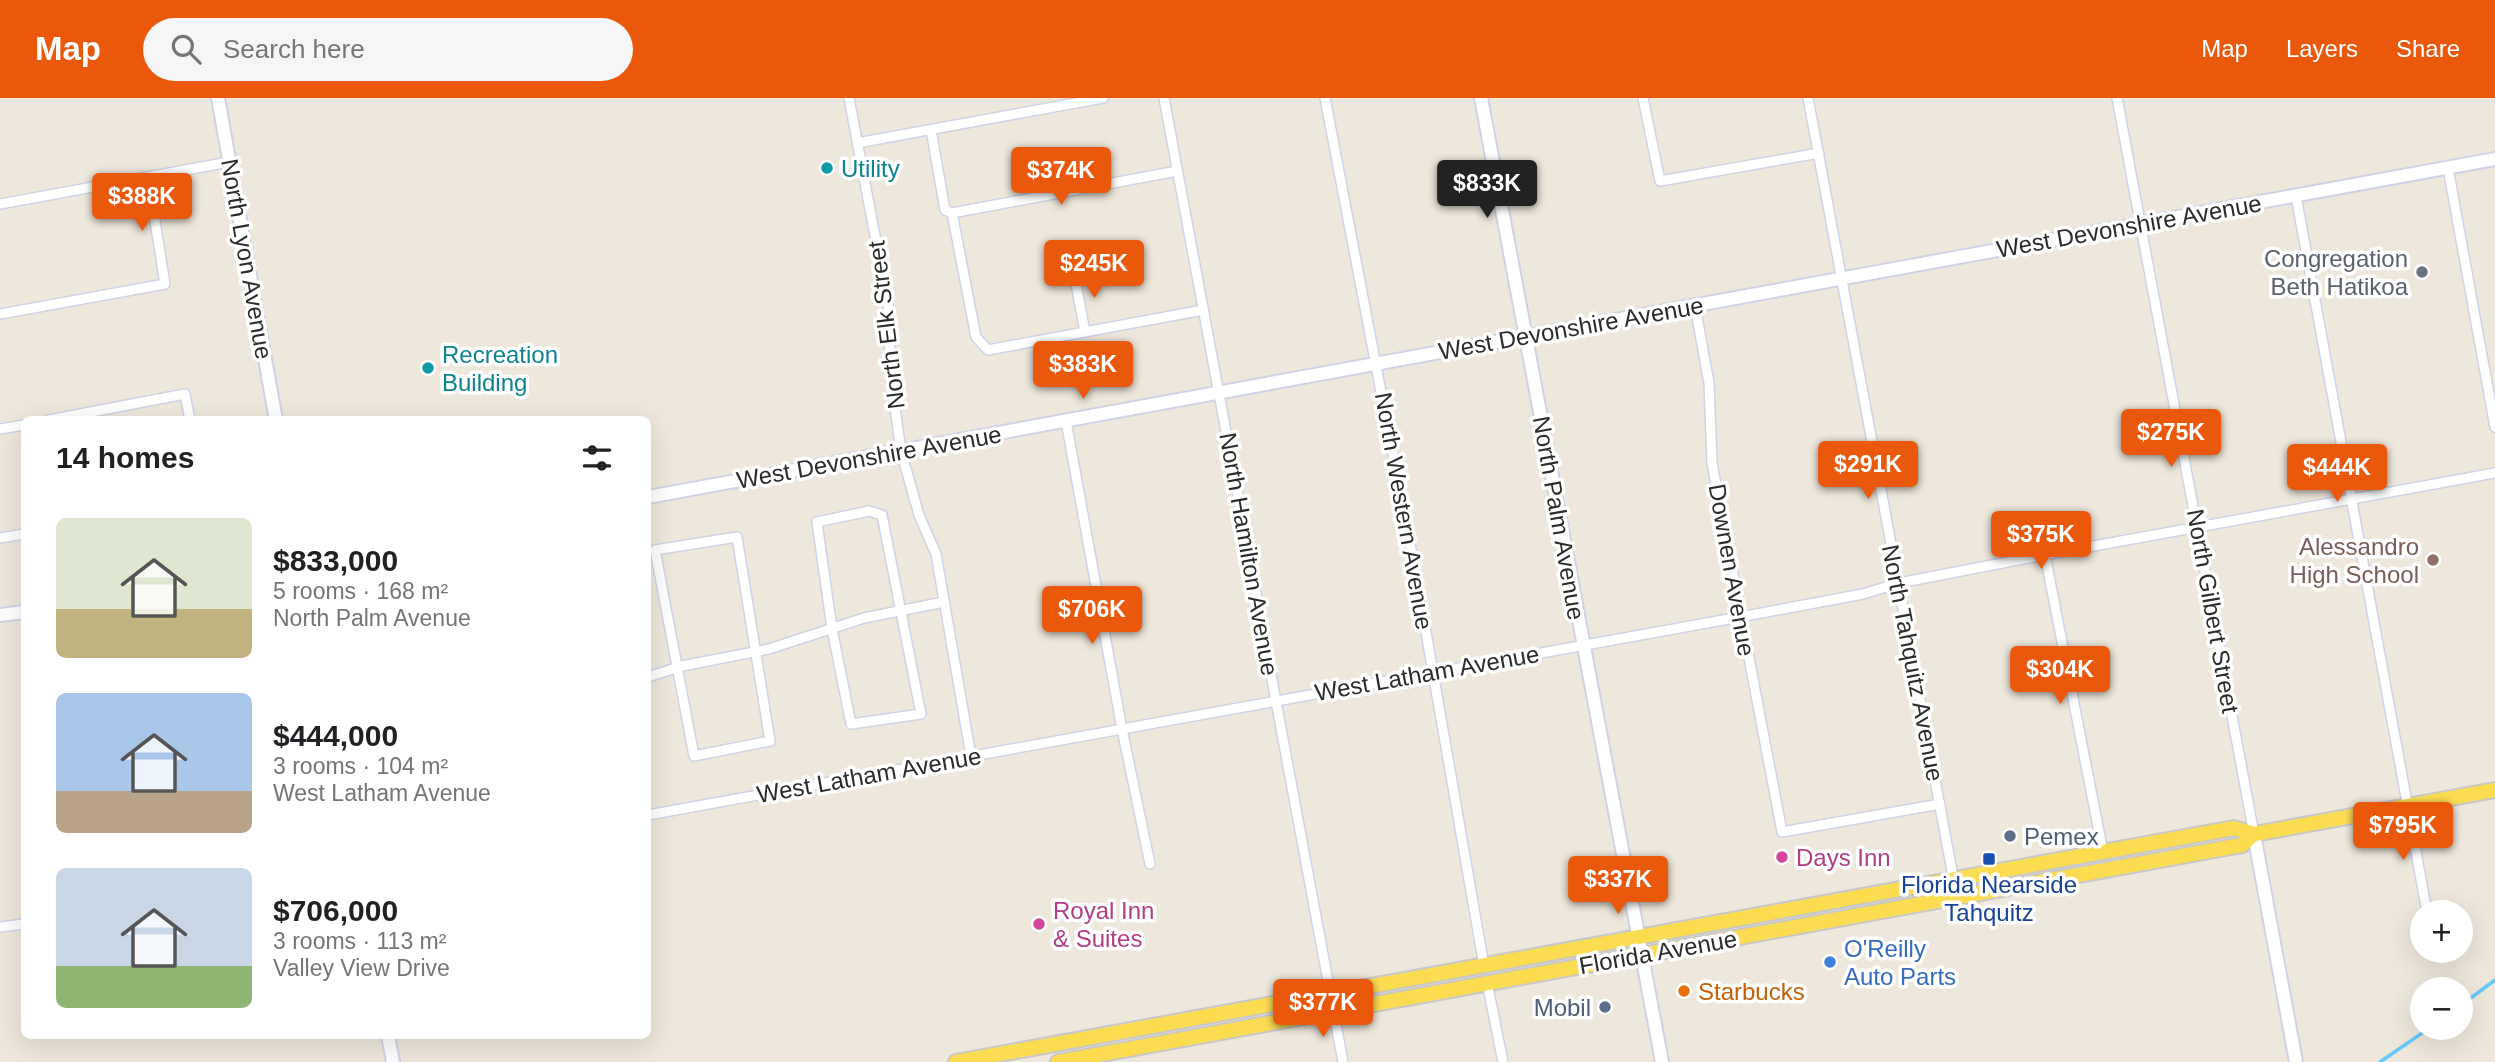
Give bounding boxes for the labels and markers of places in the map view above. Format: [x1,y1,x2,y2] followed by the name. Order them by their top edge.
[1012,148,1110,207] pin: $374K
[841,155,900,182] place label: Utility
[819,160,835,176] marker: Utility
[1438,160,1536,220] pin: $833K
[93,174,191,233] pin: $388K
[1045,240,1143,300] pin: $245K
[2264,245,2409,300] place label: Congregation Beth Hatikoa
[2414,264,2430,280] marker: Congregation Beth Hatikoa
[442,341,558,396] place label: Recreation Building
[1034,342,1132,401] pin: $383K
[420,360,436,376] marker: Recreation Building
[2122,410,2220,469] pin: $275K
[1819,442,1917,501] pin: $291K
[2288,444,2386,504] pin: $444K
[1992,512,2090,571] pin: $375K
[2290,533,2419,588] place label: Alessandro High School
[2425,552,2441,568] marker: Alessandro High School
[1043,587,1141,646] pin: $706K
[2011,646,2109,706] pin: $304K
[2354,802,2452,862] pin: $795K
[2024,823,2099,850] place label: Pemex
[2002,828,2018,844] marker: Pemex
[1796,844,1891,871] place label: Days Inn
[1774,849,1790,865] marker: Days Inn
[1981,851,1997,867] marker: Florida Nearside Tahquitz
[1569,856,1667,916] pin: $337K
[1901,871,2077,926] place label: Florida Nearside Tahquitz
[1053,897,1154,952] place label: Royal Inn & Suites
[1031,916,1047,932] marker: Royal Inn & Suites
[1844,935,1956,990] place label: O'Reilly Auto Parts
[1822,954,1838,970] marker: O'Reilly Auto Parts
[1698,978,1805,1005] place label: Starbucks
[1274,979,1372,1039] pin: $377K
[1676,983,1692,999] marker: Starbucks
[1534,994,1591,1021] place label: Mobil
[1597,999,1613,1015] marker: Mobil

